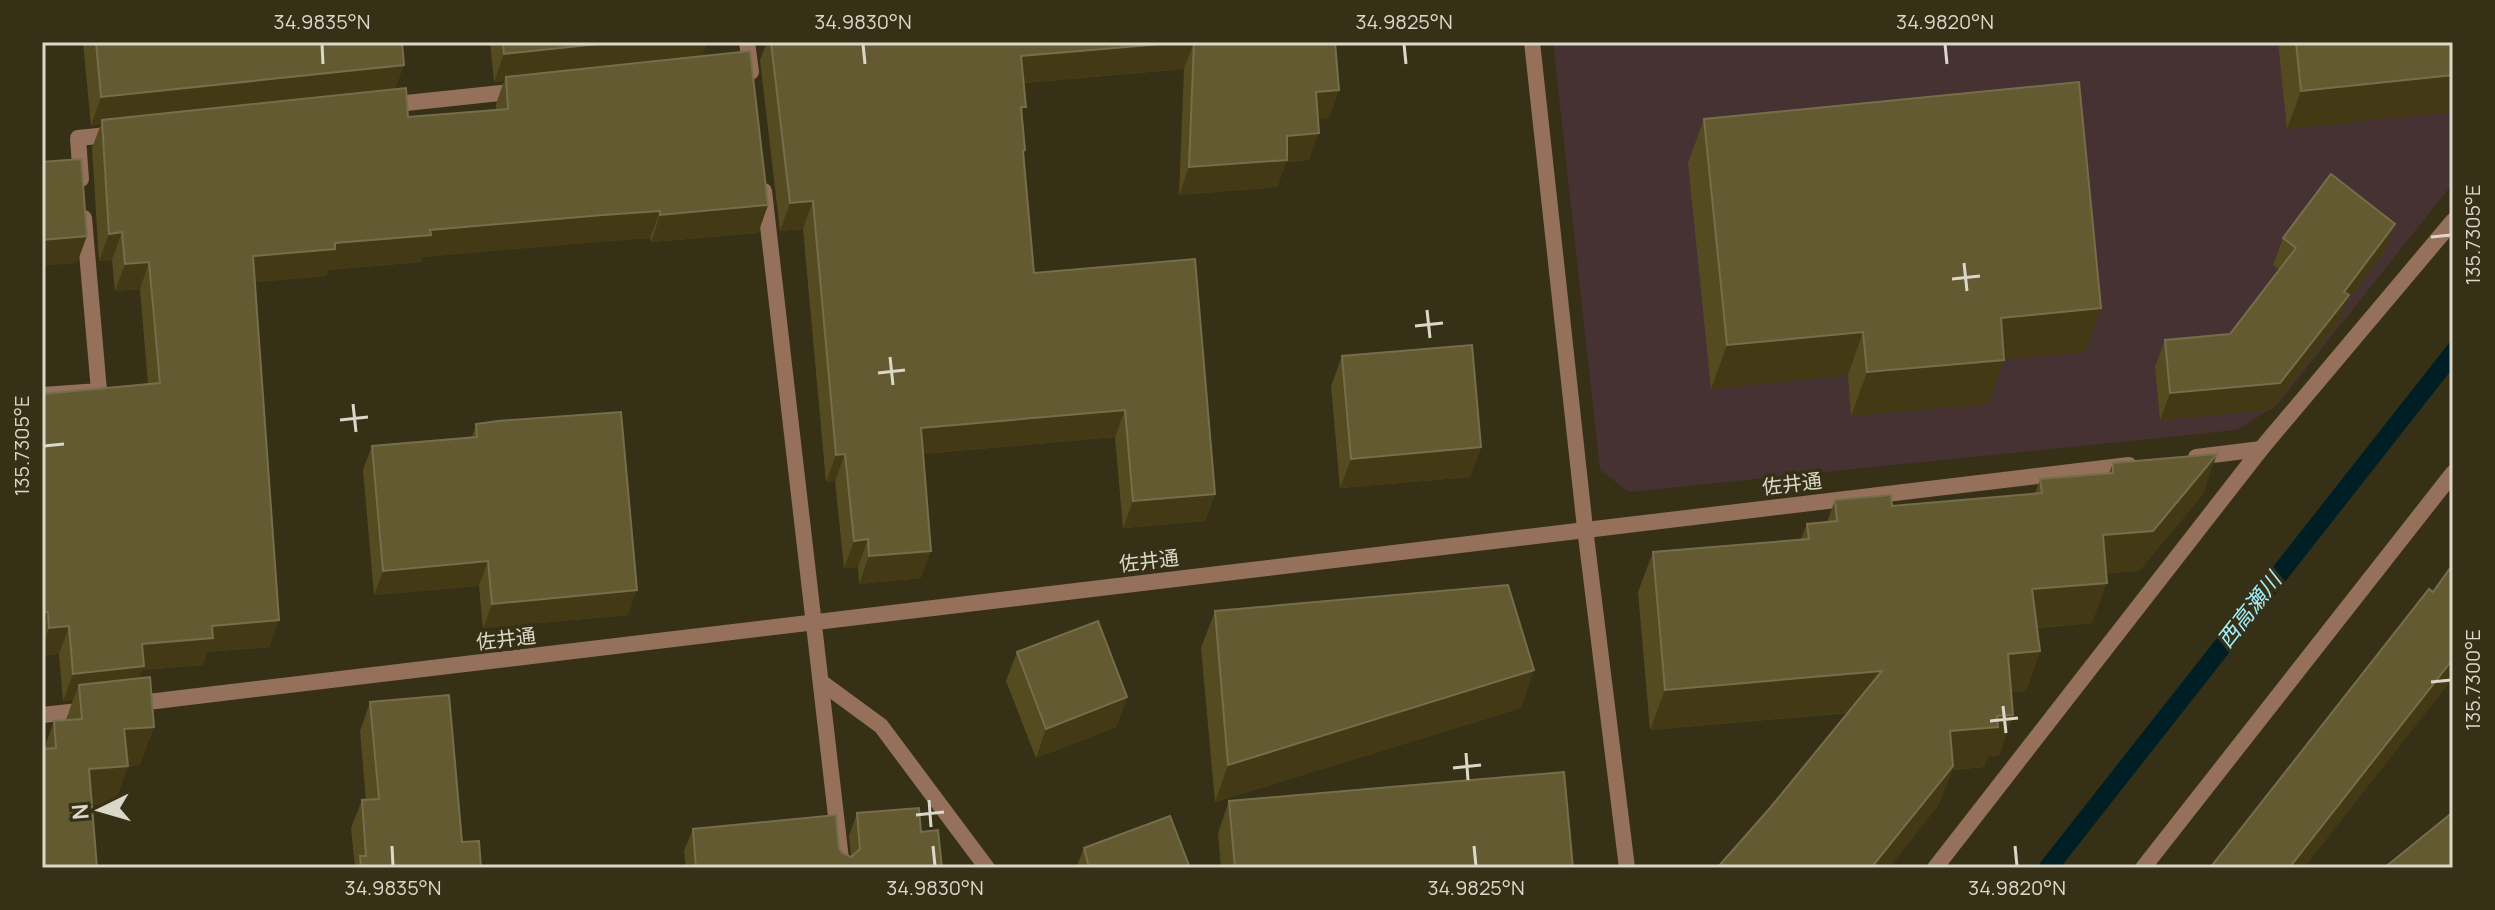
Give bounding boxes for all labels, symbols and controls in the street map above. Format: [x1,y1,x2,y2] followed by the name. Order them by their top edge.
[274,8,370,35] text: 34.9835°N
[814,8,912,35] text: 34.9830°N
[1355,8,1453,35] text: 34.9825°N
[1896,8,1994,35] text: 34.9820°N
[2459,185,2486,285] text: 135.7305°E
[8,396,35,496] text: 135.7305°E
[1761,466,1823,501] street label: 佐井通
[1118,543,1180,578] street label: 佐井通
[2210,565,2289,654] water label: 西高瀬川
[475,621,537,656] street label: 佐井通
[2459,629,2486,731] text: 135.7300°E
[60,770,140,850] north arrow
[64,803,96,821] text: N
[345,874,441,901] text: 34.9835°N
[886,874,984,901] text: 34.9830°N
[1427,874,1525,901] text: 34.9825°N
[1968,874,2066,901] text: 34.9820°N

